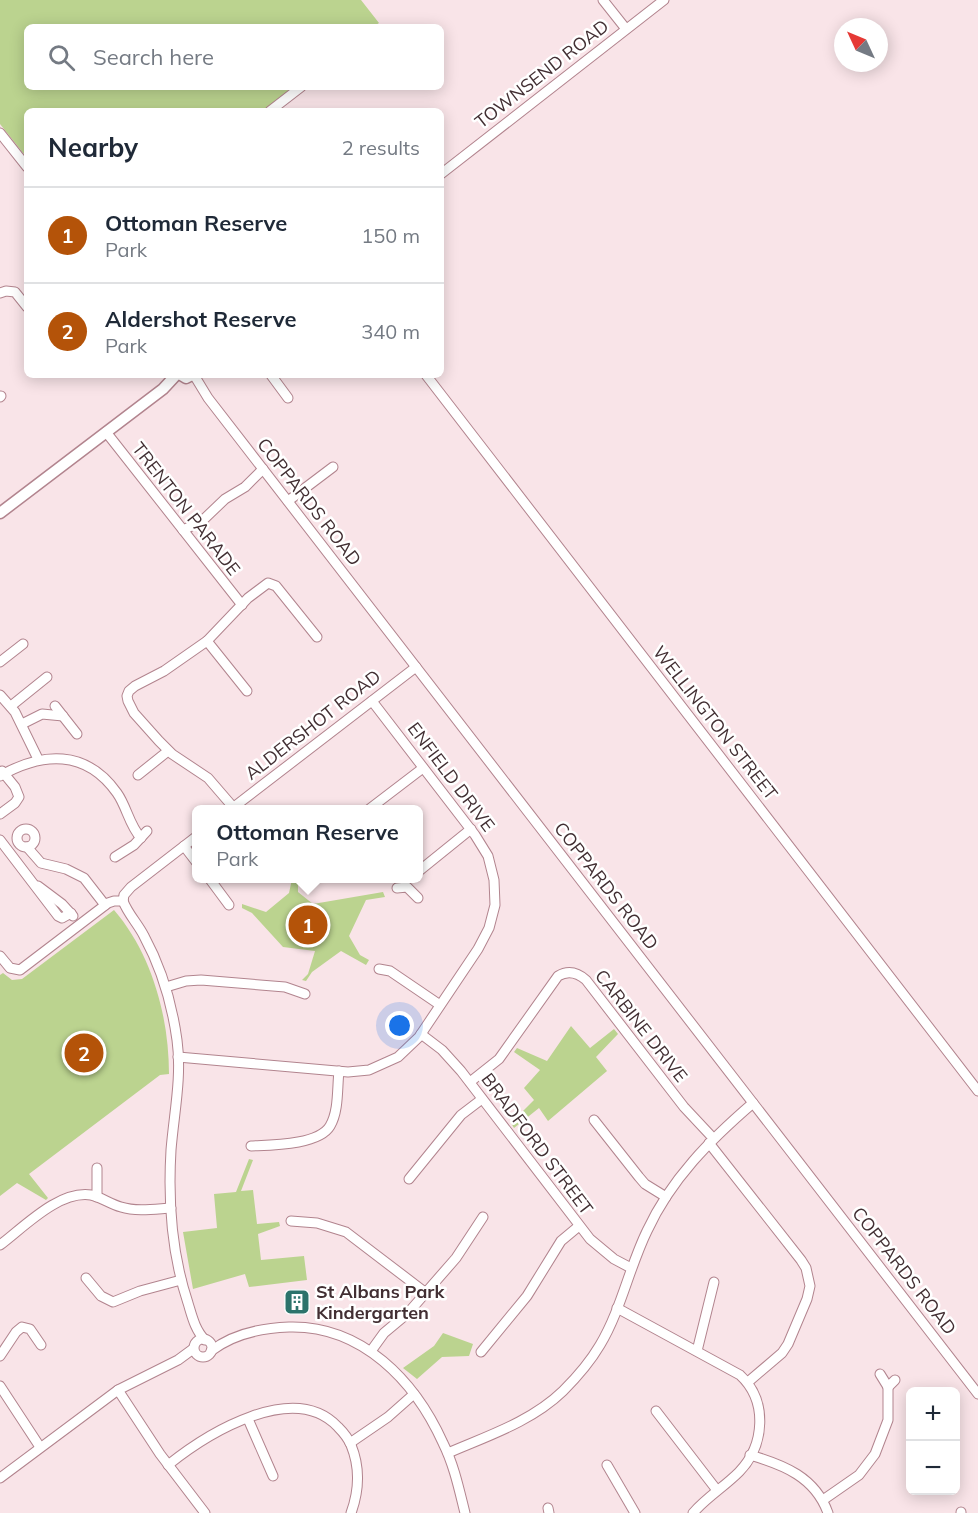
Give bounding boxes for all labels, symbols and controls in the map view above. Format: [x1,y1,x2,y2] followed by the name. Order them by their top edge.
[470,14,613,133] street label: TOWNSEND ROAD
[834,18,888,72] north arrow
[24,24,444,90] search box
[45,41,78,74] icon: search
[93,43,214,71] text: Search here
[48,131,138,164] text: Nearby
[342,135,420,160] text: 2 results
[105,209,287,237] text: Ottoman Reserve
[62,223,74,248] text: 1
[361,223,420,248] text: 150 m
[105,237,147,262] text: Park
[105,305,296,333] text: Aldershot Reserve
[62,319,74,344] text: 2
[361,319,420,344] text: 340 m
[105,333,147,358] text: Park
[252,433,366,570] street label: COPPARDS ROAD
[127,438,246,580] street label: TRENTON PARADE
[648,641,783,805] street label: WELLINGTON STREET
[240,664,385,785] street label: ALDERSHOT ROAD
[403,717,500,836] street label: ENFIELD DRIVE
[192,805,423,883] popup
[549,817,663,954] street label: COPPARDS ROAD
[216,818,399,846] text: Ottoman Reserve
[216,846,258,871] text: Park
[288,902,328,948] pin: 1
[590,965,693,1087] street label: CARBINE DRIVE
[385,1011,414,1040] your location
[64,1030,104,1076] pin: 2
[477,1068,598,1219] street label: BRADFORD STREET
[847,1202,961,1339] street label: COPPARDS ROAD
[316,1280,445,1324] place label: St Albans Park Kindergarten
[282,1287,312,1317] building icon: St Albans Park Kindergarten
[906,1387,960,1495] map controls
[906,1387,960,1441] button: +
[906,1441,960,1495] button: −

